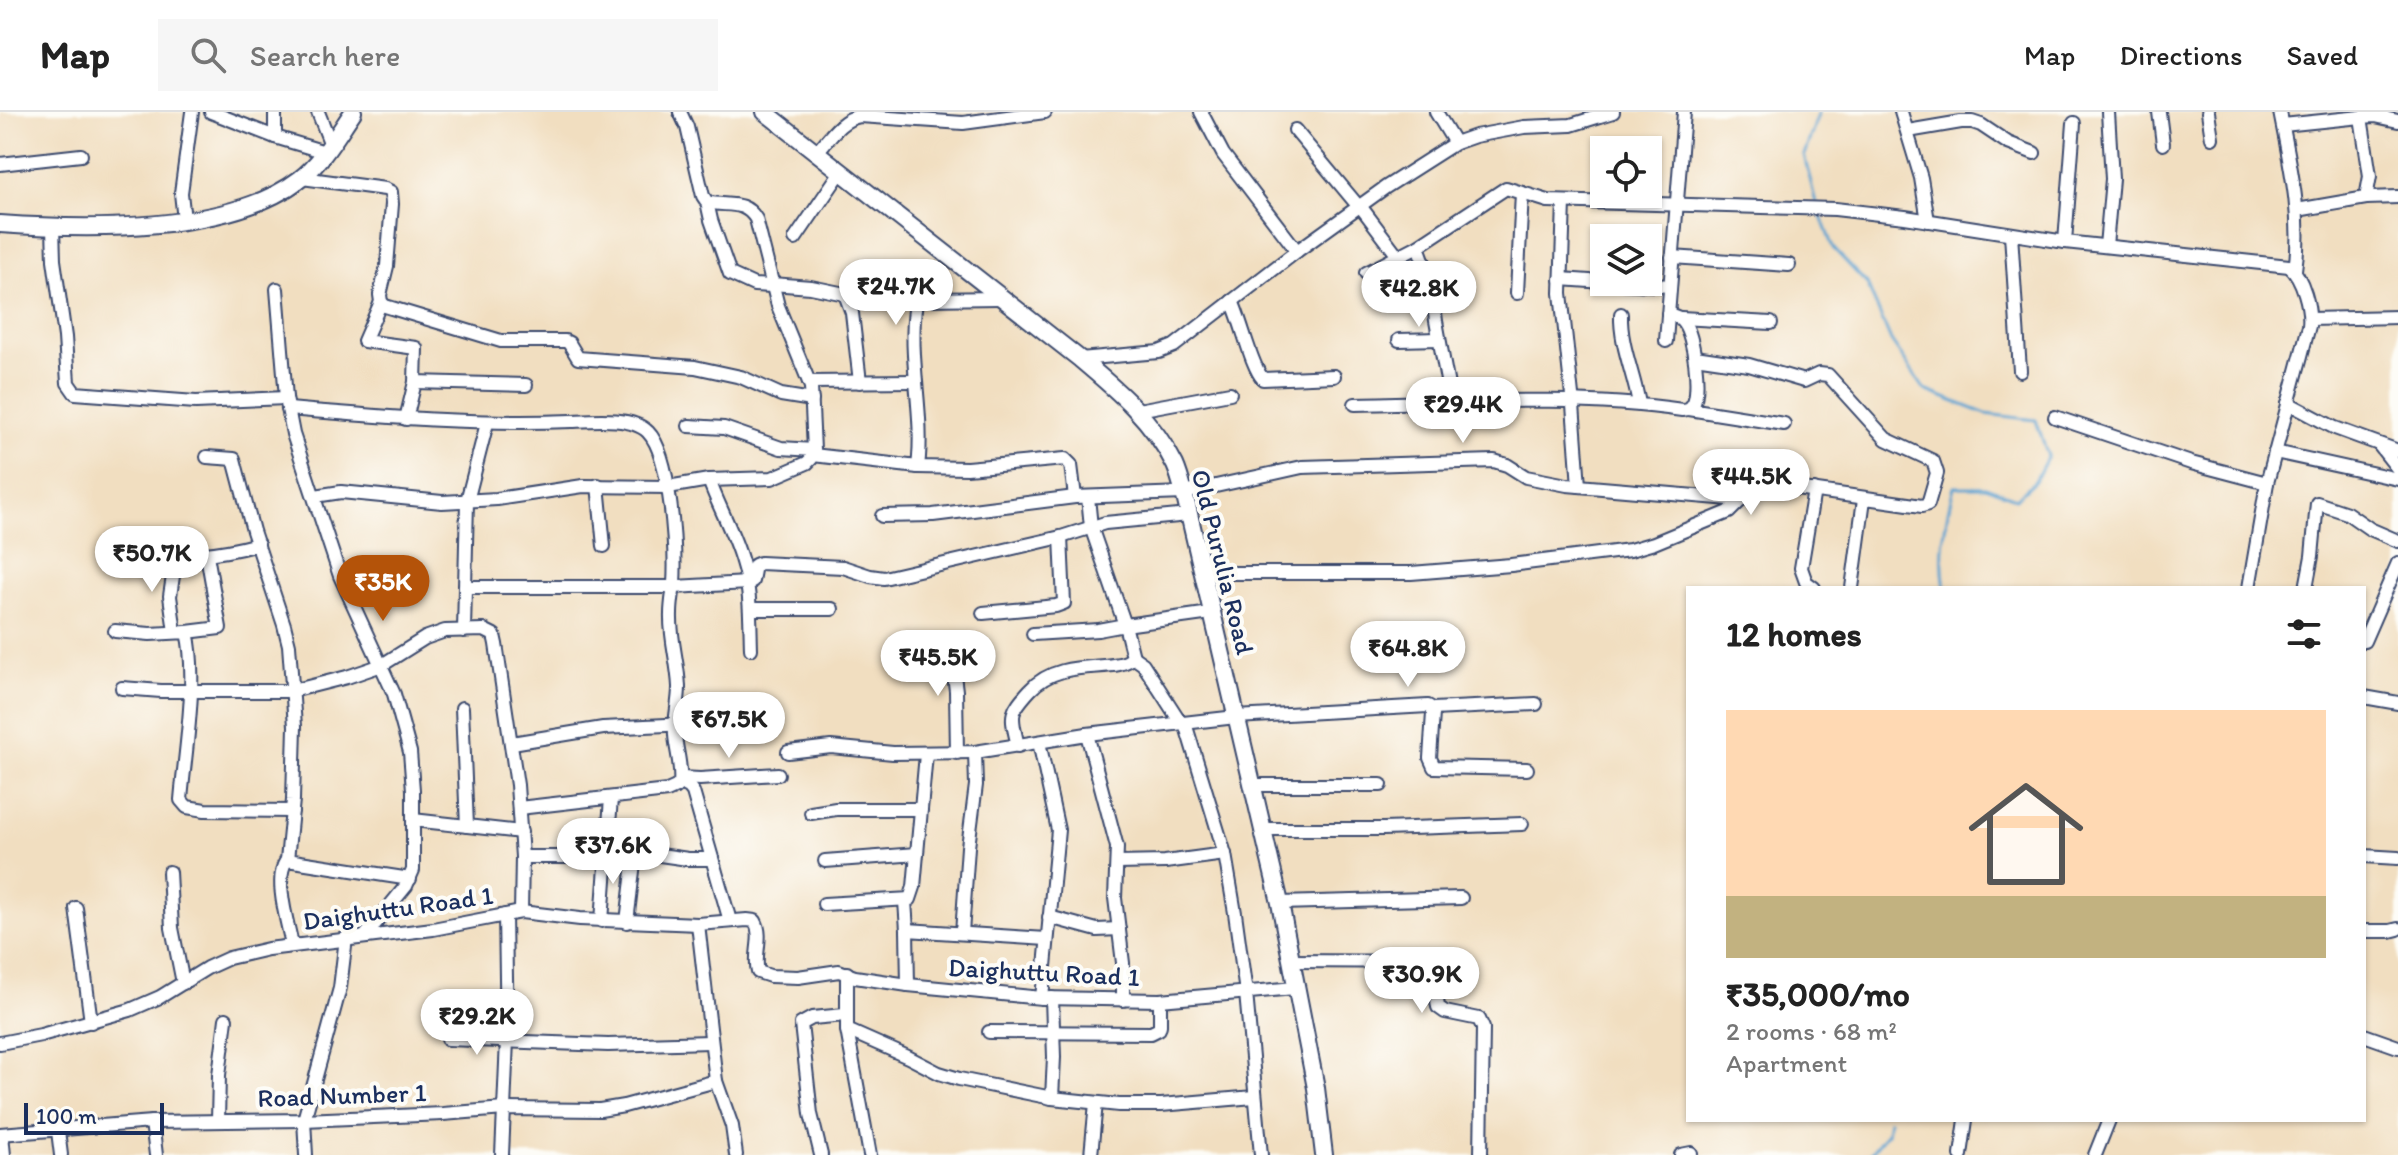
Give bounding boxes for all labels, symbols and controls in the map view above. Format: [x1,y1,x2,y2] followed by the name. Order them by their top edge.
[158,19,718,91] search box
[40,32,110,78] text: Map
[186,33,230,77] icon: search
[250,37,400,74] text: Search here
[2024,38,2075,72] text: Map
[2119,38,2243,72] text: Directions
[2287,38,2358,72] text: Saved
[1590,136,1662,296] map controls
[1590,136,1662,208] button: locate
[1590,224,1662,296] button: layers
[831,259,961,327] pin: ₹24.7K
[1354,261,1484,329] pin: ₹42.8K
[857,269,935,301] text: ₹24.7K
[1379,271,1459,303] text: ₹42.8K
[1398,377,1528,445] pin: ₹29.4K
[1424,387,1502,419] text: ₹29.4K
[1686,449,1816,517] pin: ₹44.5K
[1711,459,1791,491] text: ₹44.5K
[1185,466,1262,659] street label: Old Purulia Road
[87,526,217,594] pin: ₹50.7K
[113,536,191,568] text: ₹50.7K
[336,555,430,623] pin: ₹35K
[354,565,412,597] text: ₹35K
[2282,612,2326,656] icon: filters
[1726,614,1862,655] text: 12 homes
[1343,621,1473,689] pin: ₹64.8K
[873,630,1003,698] pin: ₹45.5K
[1368,631,1448,663] text: ₹64.8K
[899,640,977,672] text: ₹45.5K
[664,692,794,760] pin: ₹67.5K
[691,702,767,734] text: ₹67.5K
[1954,762,2098,906] icon: home
[548,818,678,886] pin: ₹37.6K
[575,828,651,860] text: ₹37.6K
[301,879,495,937] street label: Daighuttu Road 1
[1357,947,1487,1015] pin: ₹30.9K
[947,951,1141,993] street label: Daighuttu Road 1
[1382,957,1462,989] text: ₹30.9K
[1726,974,1910,1015] text: ₹35,000/mo
[412,989,542,1057] pin: ₹29.2K
[439,999,515,1031] text: ₹29.2K
[1726,1015,1897,1047] text: 2 rooms · 68 m²
[1726,1047,1847,1079] text: Apartment
[257,1076,427,1114] street label: Road Number 1
[24,1099,164,1135] scale bar
[36,1103,97,1130] text: 100 m

